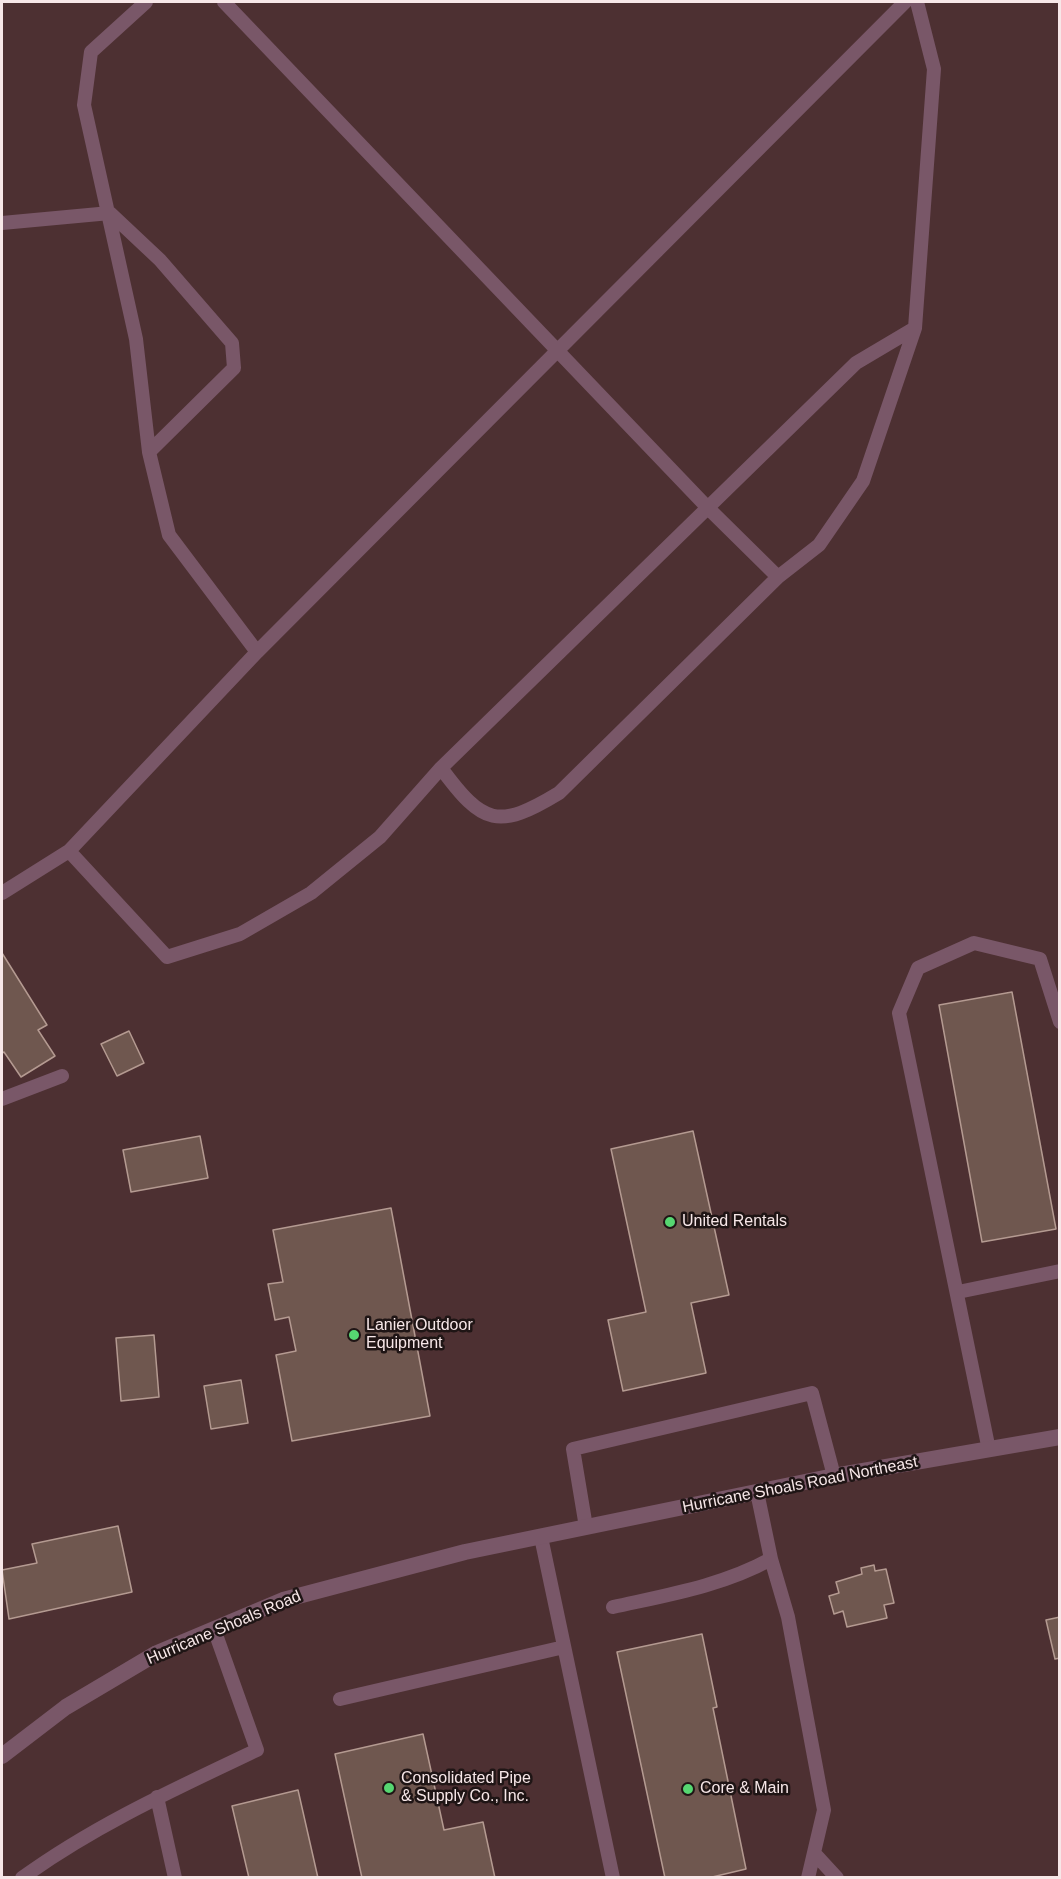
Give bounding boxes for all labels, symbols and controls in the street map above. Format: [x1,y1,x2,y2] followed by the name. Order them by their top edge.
[682,1212,787,1232] place label: United Rentals
[663,1215,677,1229] marker: United Rentals
[366,1316,473,1354] place label: Lanier Outdoor Equipment
[347,1328,361,1342] marker: Lanier Outdoor Equipment
[681,1453,919,1517] street label: Hurricane Shoals Road Northeast
[144,1587,304,1669] street label: Hurricane Shoals Road
[401,1769,531,1807] place label: Consolidated Pipe & Supply Co., Inc.
[700,1779,789,1799] place label: Core & Main
[382,1781,396,1795] marker: Consolidated Pipe & Supply Co., Inc.
[681,1782,695,1796] marker: Core & Main

